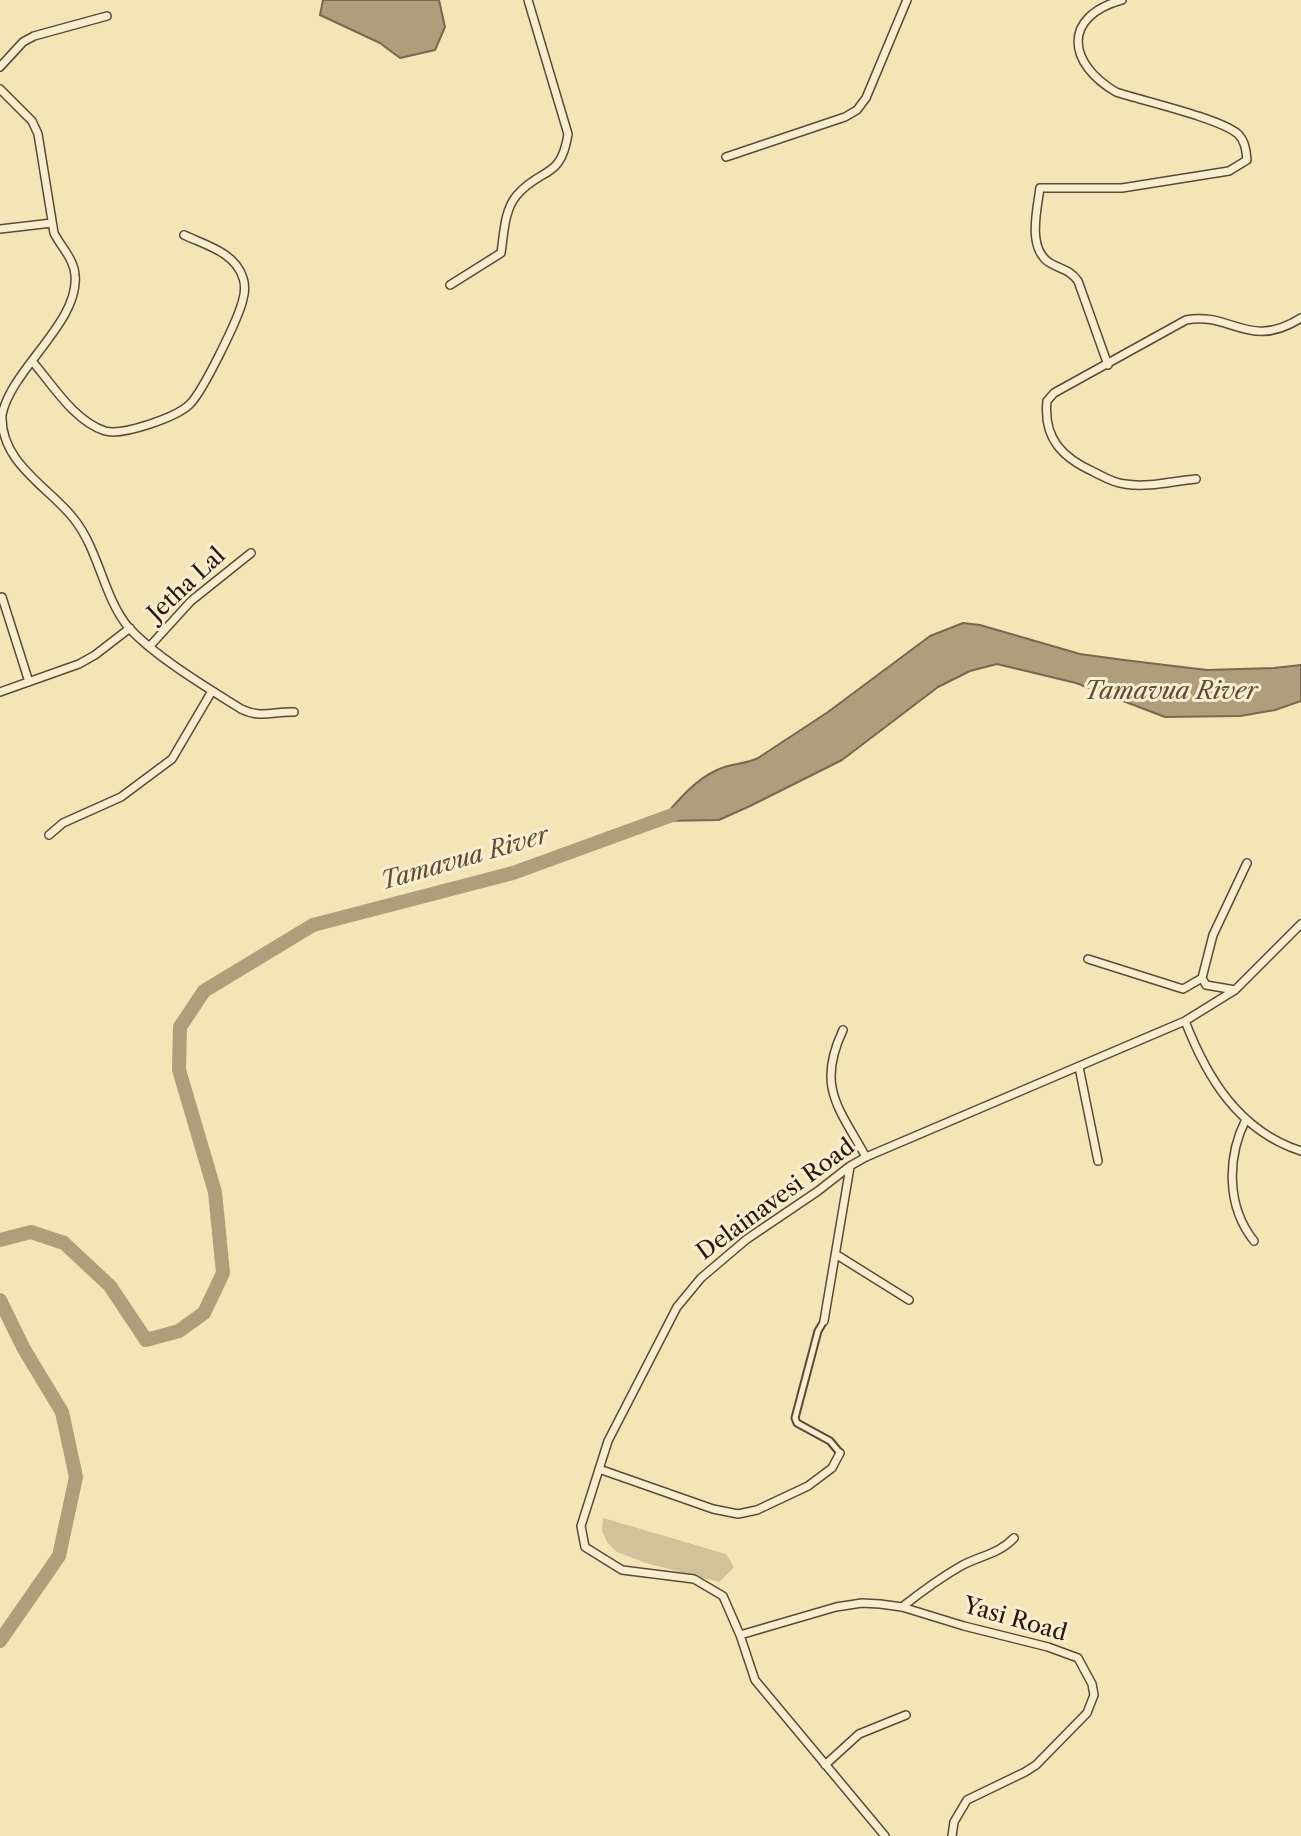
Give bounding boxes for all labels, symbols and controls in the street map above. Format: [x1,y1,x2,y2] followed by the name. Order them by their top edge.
[143,542,231,628] street label: Jetha Lal
[1084,678,1258,706] water label: Tamavua River
[378,821,552,897] water label: Tamavua River
[692,1134,860,1266] street label: Delainavesi Road
[960,1592,1070,1648] street label: Yasi Road

